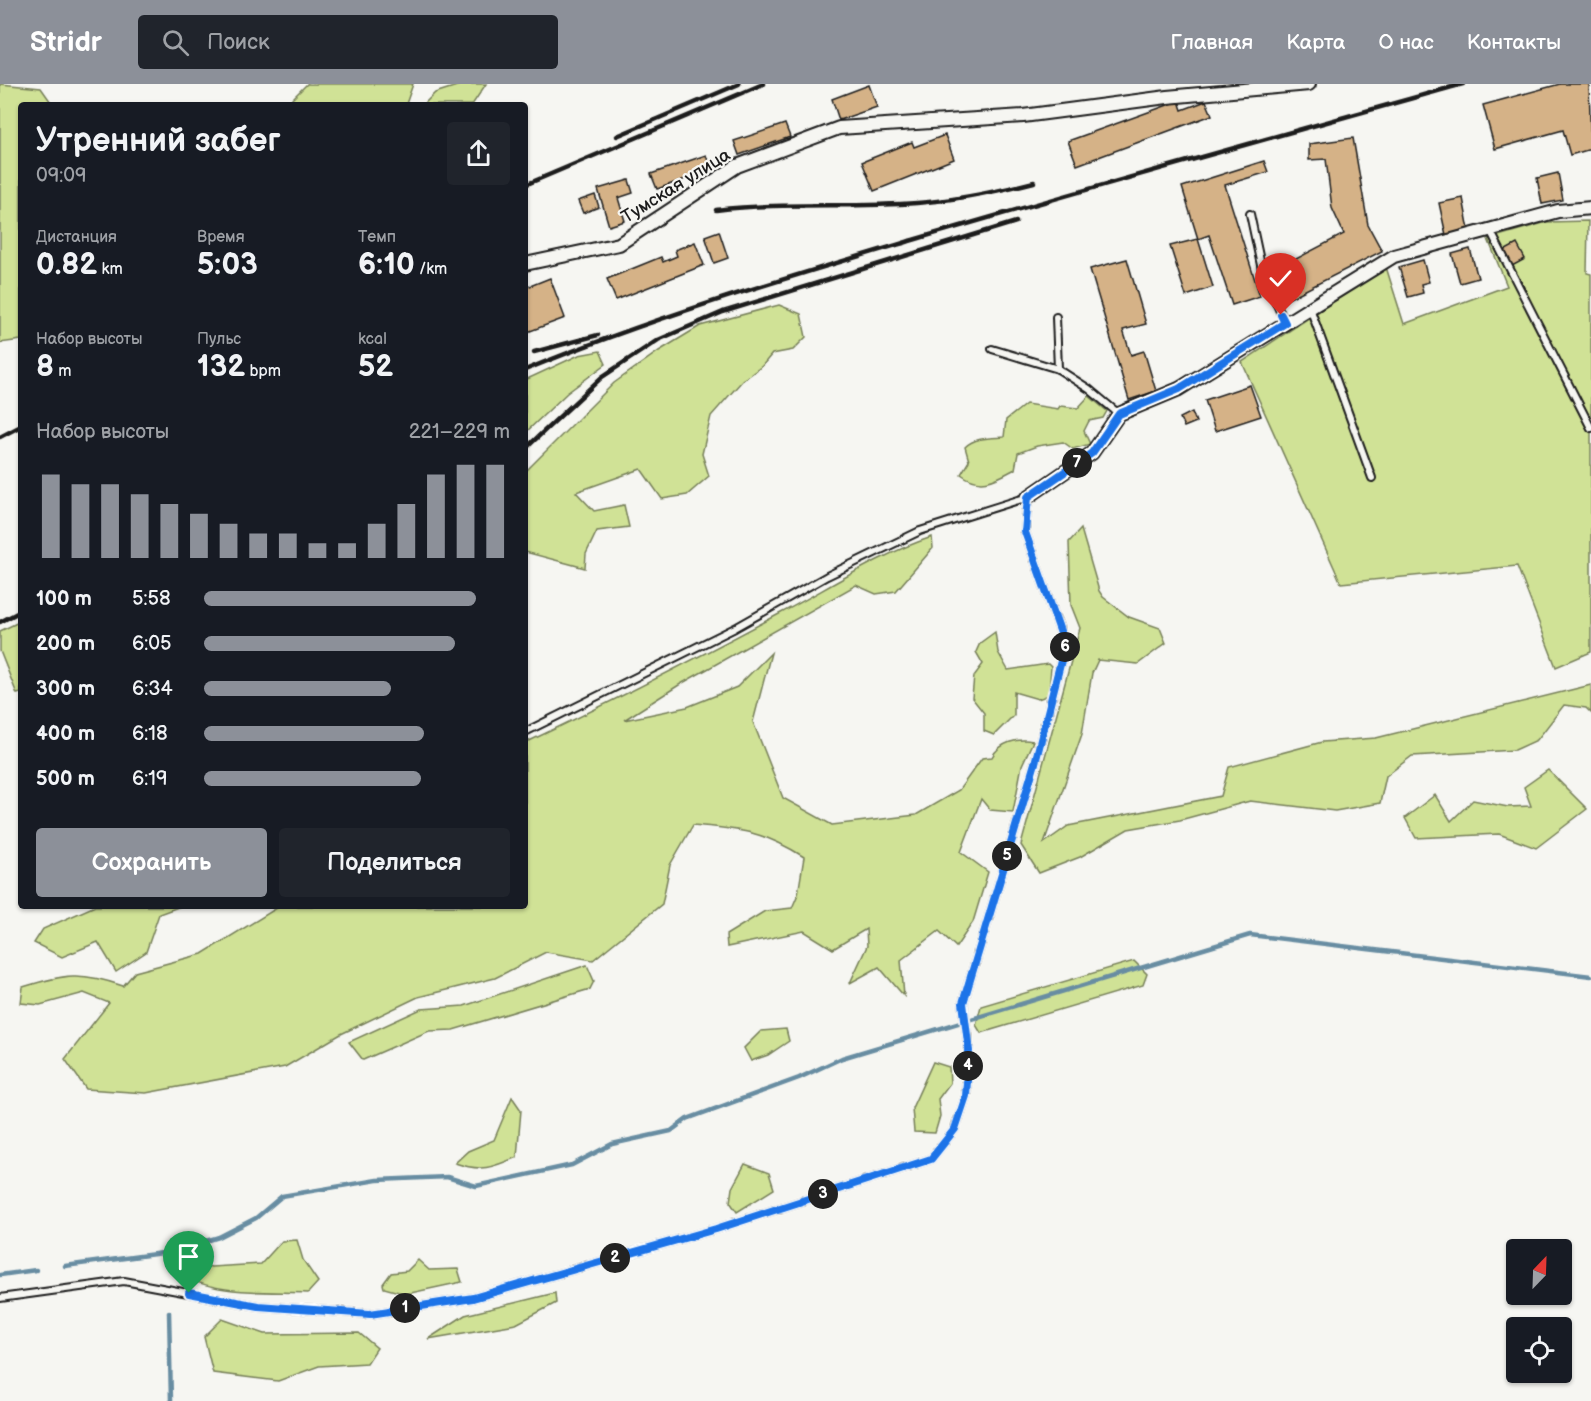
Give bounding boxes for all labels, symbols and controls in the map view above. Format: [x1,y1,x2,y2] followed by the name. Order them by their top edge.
[138,15,558,69] search box
[30,26,102,59] text: Stridr
[159,26,192,59] icon: search
[207,29,270,56] text: Поиск
[1170,30,1253,55] text: Главная
[1286,30,1345,55] text: Карта
[1378,30,1434,55] text: О нас
[1467,30,1561,55] text: Контакты
[36,121,281,161] text: Утренний забег
[447,122,510,185] button: share
[618,144,734,228] street label: Тумская улица
[36,164,87,188] text: 09:09
[36,228,117,247] text: Дистанция
[197,228,245,247] text: Время
[358,228,396,247] text: Темп
[36,247,97,283] text: 0.82
[197,247,258,283] text: 5:03
[358,247,415,283] text: 6:10
[1255,253,1306,315] pin
[97,260,123,279] text: km
[415,260,447,279] text: /km
[1264,262,1297,295] icon: check
[36,330,143,349] text: Набор высоты
[197,330,241,349] text: Пульс
[358,330,387,349] text: kcal
[36,349,54,385] text: 8
[197,349,245,385] text: 132
[358,349,393,385] text: 52
[54,362,72,381] text: m
[245,362,281,381] text: bpm
[36,420,169,444] text: Набор высоты
[409,420,510,444] text: 221–229 m
[1062,448,1092,478] pin: 7
[1073,453,1081,472] text: 7
[36,587,92,611] text: 100 m
[132,587,171,611] text: 5:58
[36,632,95,656] text: 200 m
[132,632,171,656] text: 6:05
[1050,632,1080,662] pin: 6
[1060,637,1070,656] text: 6
[36,677,95,701] text: 300 m
[132,677,173,701] text: 6:34
[36,722,95,746] text: 400 m
[132,722,168,746] text: 6:18
[36,767,95,791] text: 500 m
[132,767,168,791] text: 6:19
[36,828,267,897] button: Сохранить
[279,828,510,897] button: Поделиться
[992,841,1022,871] pin: 5
[1002,846,1012,865] text: 5
[953,1051,983,1081] pin: 4
[963,1056,973,1075] text: 4
[808,1179,838,1209] pin: 3
[818,1184,828,1203] text: 3
[163,1231,214,1293] pin
[1506,1239,1572,1305] north arrow
[1506,1239,1572,1383] map controls
[172,1240,205,1273] icon: arrive
[600,1243,630,1273] pin: 2
[610,1248,620,1267] text: 2
[390,1293,420,1323] pin: 1
[402,1298,408,1317] text: 1
[1506,1317,1572,1383] button: locate

